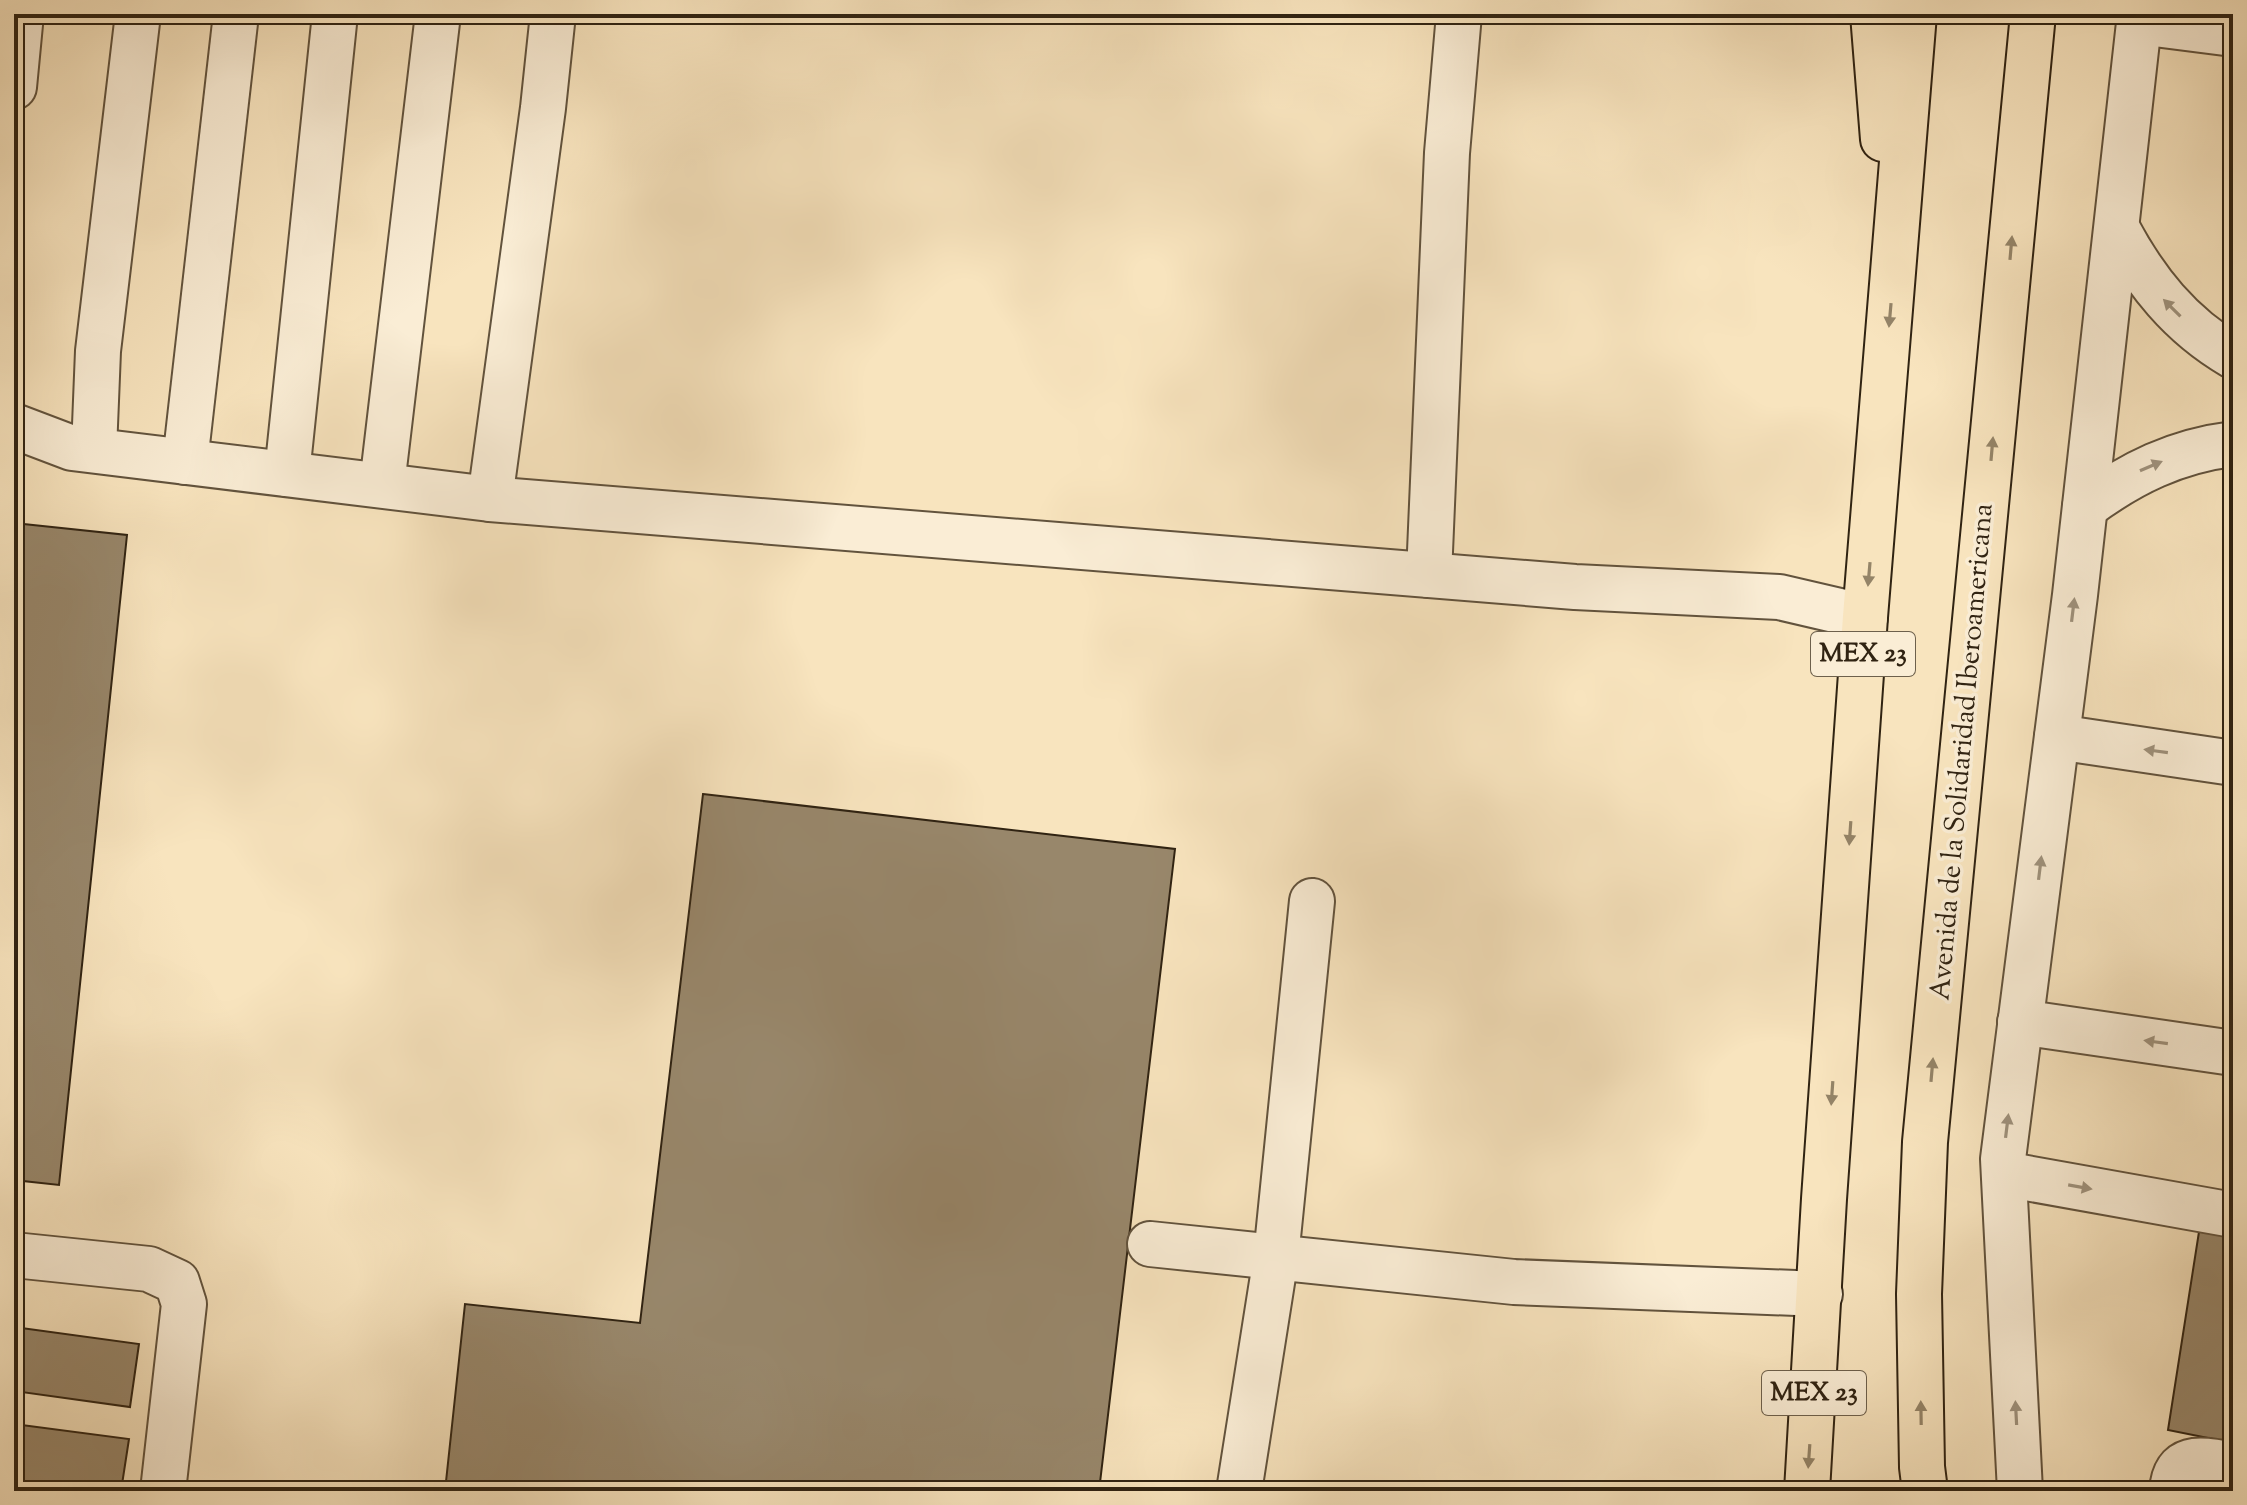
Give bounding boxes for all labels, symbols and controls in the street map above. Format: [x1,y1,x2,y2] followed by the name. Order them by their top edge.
[2005,235,2018,260] one-way arrow
[2163,299,2182,318] one-way arrow
[1883,303,1896,328] one-way arrow
[1985,436,1998,461] one-way arrow
[2139,459,2163,473] one-way arrow
[1921,502,2005,1002] street label: Avenida de la Solidaridad Iberoamericana
[1862,562,1875,587] one-way arrow
[2067,597,2080,622] one-way arrow
[1811,632,1915,676] road number: MEX 23
[2143,744,2168,757] one-way arrow
[1843,821,1856,846] one-way arrow
[2034,855,2047,880] one-way arrow
[2143,1035,2168,1048] one-way arrow
[1926,1057,1939,1082] one-way arrow
[1825,1081,1838,1106] one-way arrow
[2001,1113,2014,1138] one-way arrow
[2068,1182,2093,1194] one-way arrow
[1762,1371,1866,1415] road number: MEX 23
[1915,1400,1927,1425] one-way arrow
[2009,1400,2022,1425] one-way arrow
[1802,1444,1815,1469] one-way arrow

